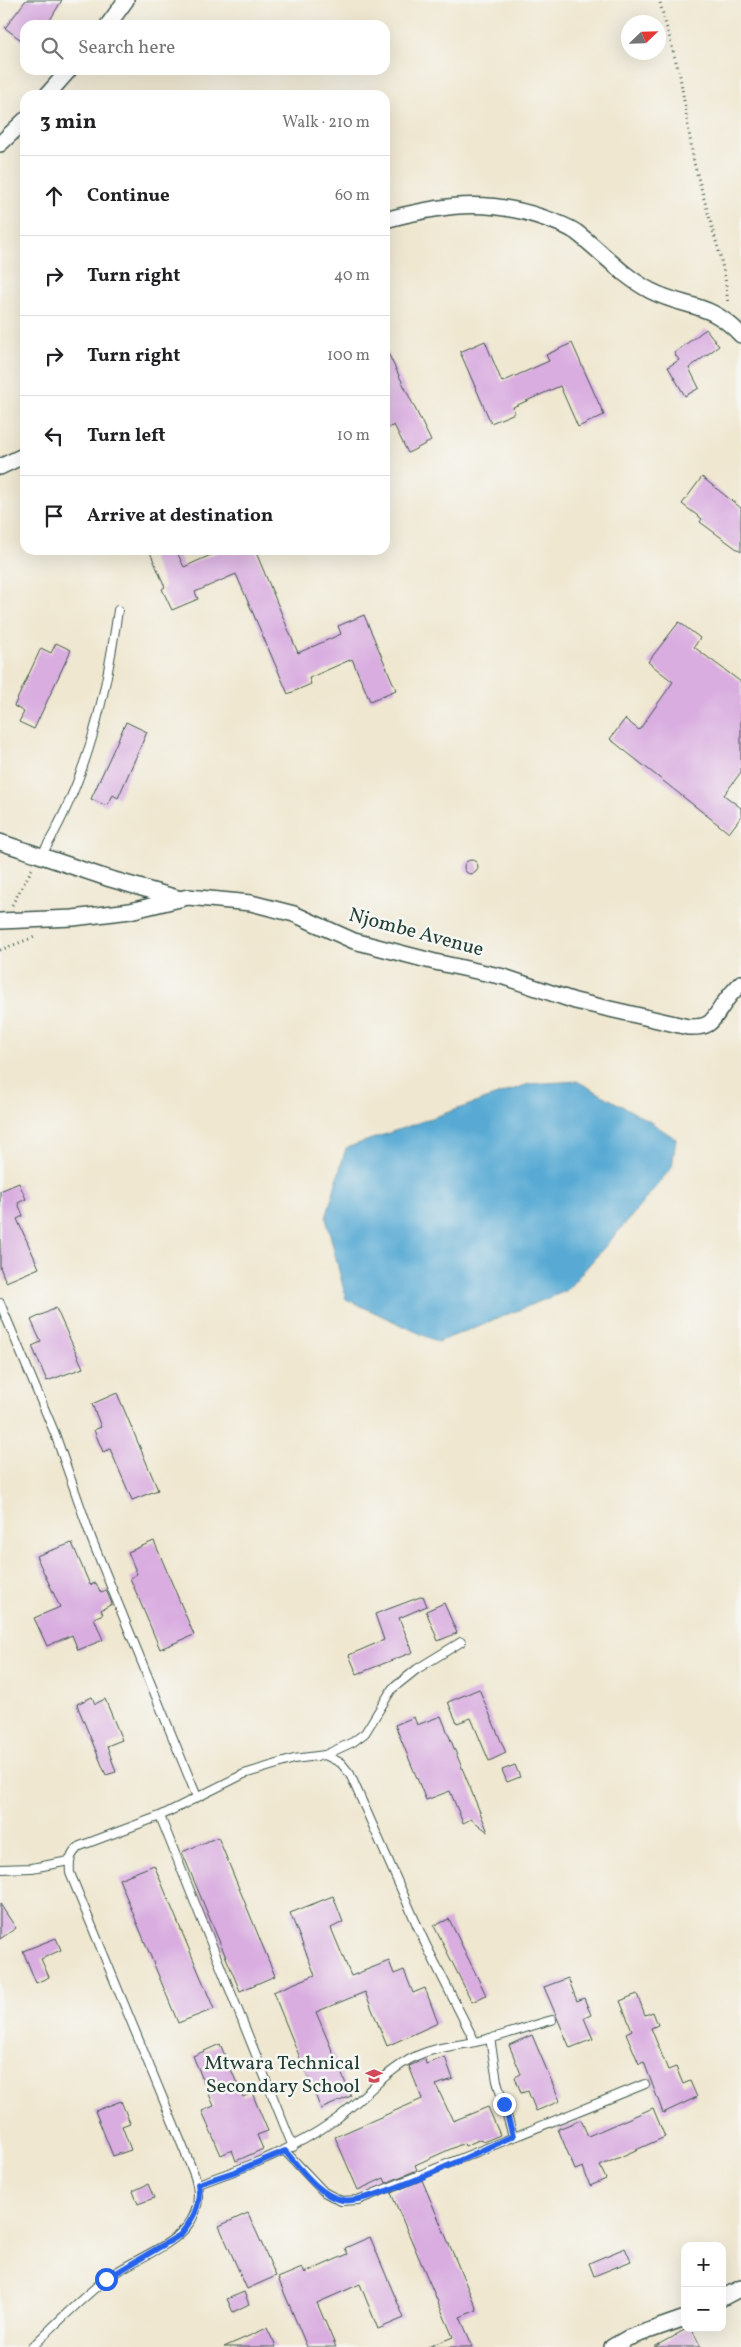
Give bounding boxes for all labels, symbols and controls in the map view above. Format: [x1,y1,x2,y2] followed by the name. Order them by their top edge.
[621,15,666,60] north arrow
[20,20,390,75] search box
[38,34,66,62] icon: search
[78,35,175,61] text: Search here
[40,108,96,137] text: 3 min
[282,112,370,134] text: Walk · 210 m
[40,182,68,210] icon: ahead
[87,183,170,209] text: Continue
[335,185,370,207] text: 60 m
[40,262,68,290] icon: right
[87,263,180,289] text: Turn right
[334,265,370,287] text: 40 m
[40,342,68,370] icon: right
[87,343,180,369] text: Turn right
[327,345,370,367] text: 100 m
[40,422,68,450] icon: left
[87,423,166,449] text: Turn left
[337,425,370,447] text: 10 m
[40,502,68,530] icon: arrive
[87,503,273,529] text: Arrive at destination
[345,902,487,964] street label: Njombe Avenue
[204,2050,360,2101] place label: Mtwara Technical Secondary School
[364,2066,384,2086] school or university icon: Mtwara Technical Secondary School
[493,2093,516,2116] route end
[681,2242,726,2332] map controls
[681,2242,726,2287] button: +
[95,2268,118,2291] route start
[681,2287,726,2332] button: −

